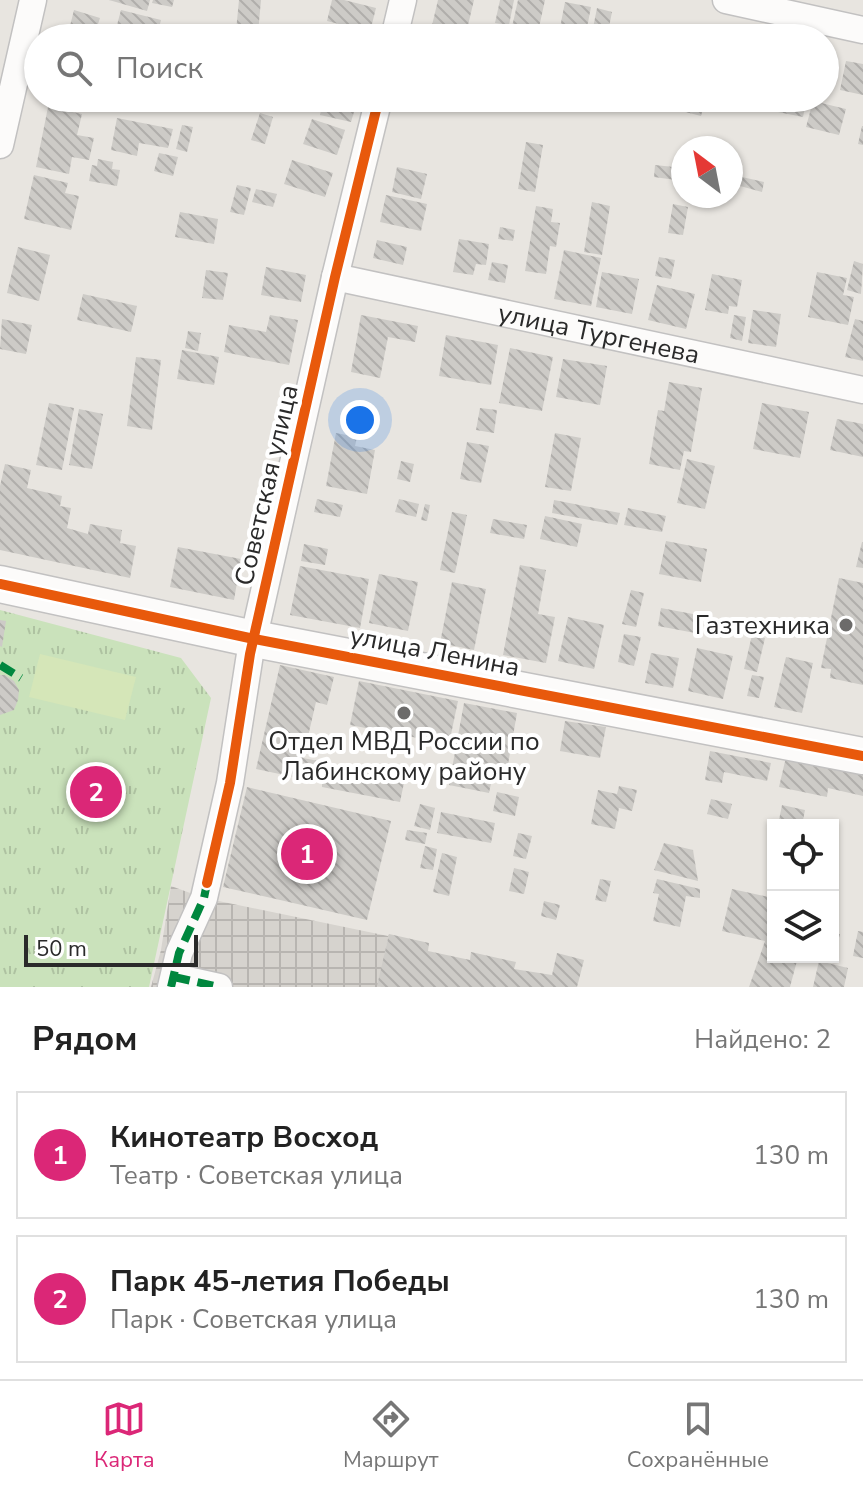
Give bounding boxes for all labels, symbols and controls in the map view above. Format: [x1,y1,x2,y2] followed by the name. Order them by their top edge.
[24,24,839,112] search box
[52,46,96,90] icon: search
[116,48,203,89] text: Поиск
[671,136,743,208] north arrow
[495,295,703,373] street label: улица Тургенева
[226,381,307,589] street label: Советская улица
[340,400,380,440] your location
[695,608,830,643] place label: Газтехника
[837,616,855,634] marker: Газтехника
[347,618,523,685] street label: улица Ленина
[395,704,413,722] marker: Отдел МВД России по Лабинскому району
[268,724,540,789] place label: Отдел МВД России по Лабинскому району
[70,762,122,822] pin: 2
[767,819,839,963] map controls
[767,819,839,891] button: locate
[281,824,333,884] pin: 1
[767,891,839,963] button: layers
[24,931,198,967] scale bar
[36,934,87,964] text: 50 m
[32,1016,138,1062] text: Рядом
[694,1022,831,1057] text: Найдено: 2
[110,1117,378,1158] text: Кинотеатр Восход
[52,1138,68,1173] text: 1
[753,1138,829,1173] text: 130 m
[110,1158,403,1193] text: Театр · Советская улица
[110,1261,450,1302] text: Парк 45-летия Победы
[52,1282,68,1317] text: 2
[753,1282,829,1317] text: 130 m
[110,1302,397,1337] text: Парк · Советская улица
[94,1397,155,1475] tab: Карта
[343,1397,439,1475] tab: Маршрут
[627,1397,769,1475] tab: Сохранённые

